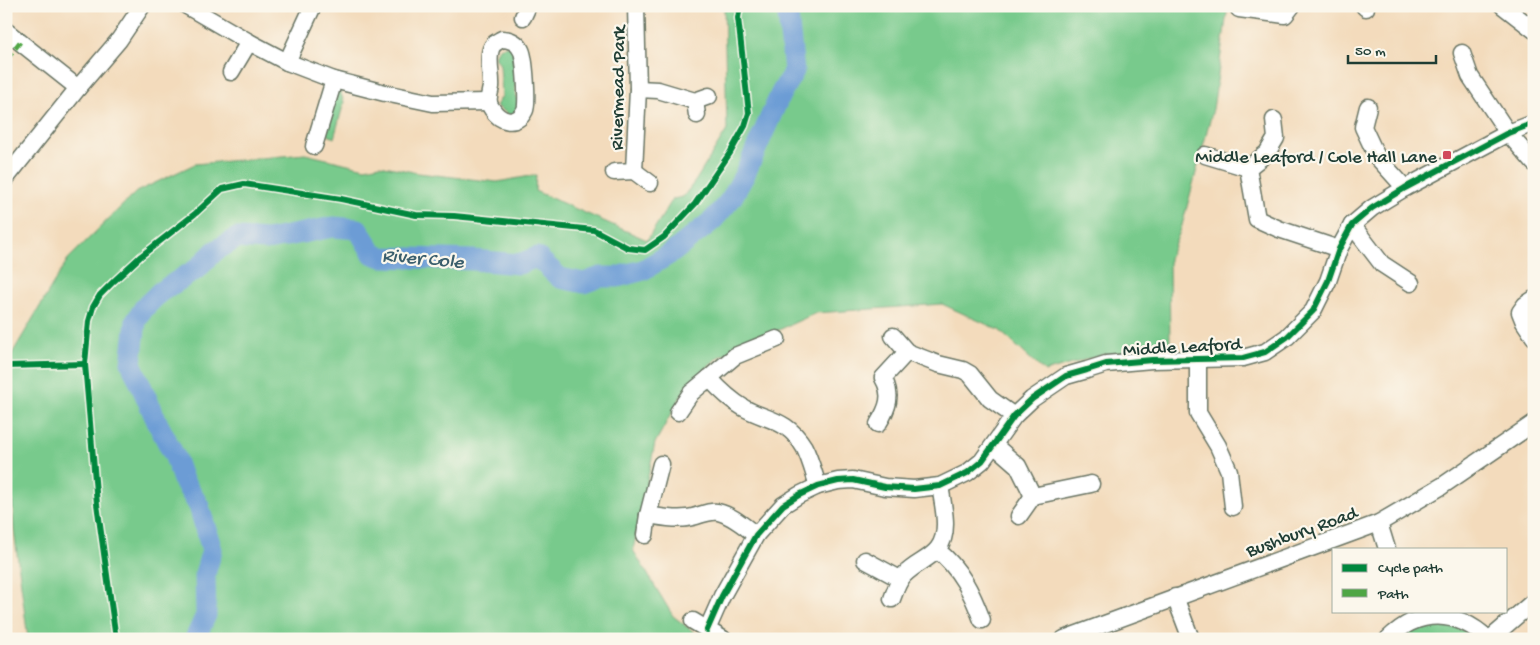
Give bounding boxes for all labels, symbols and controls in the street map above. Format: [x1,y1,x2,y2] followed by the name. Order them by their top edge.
[607,24,632,151] street label: Rivermead Park
[1348,32,1435,64] scale bar
[1355,43,1386,61] text: 50 m
[1195,147,1437,170] place label: Middle Leaford / Cole Hall Lane
[1441,149,1453,161] marker: Middle Leaford / Cole Hall Lane
[381,245,465,276] water label: River Cole
[1122,334,1244,363] street label: Middle Leaford
[1242,502,1363,564] street label: Bushbury Road
[1332,548,1508,612] legend
[1378,560,1443,578] text: Cycle path
[1377,586,1409,604] text: Path

